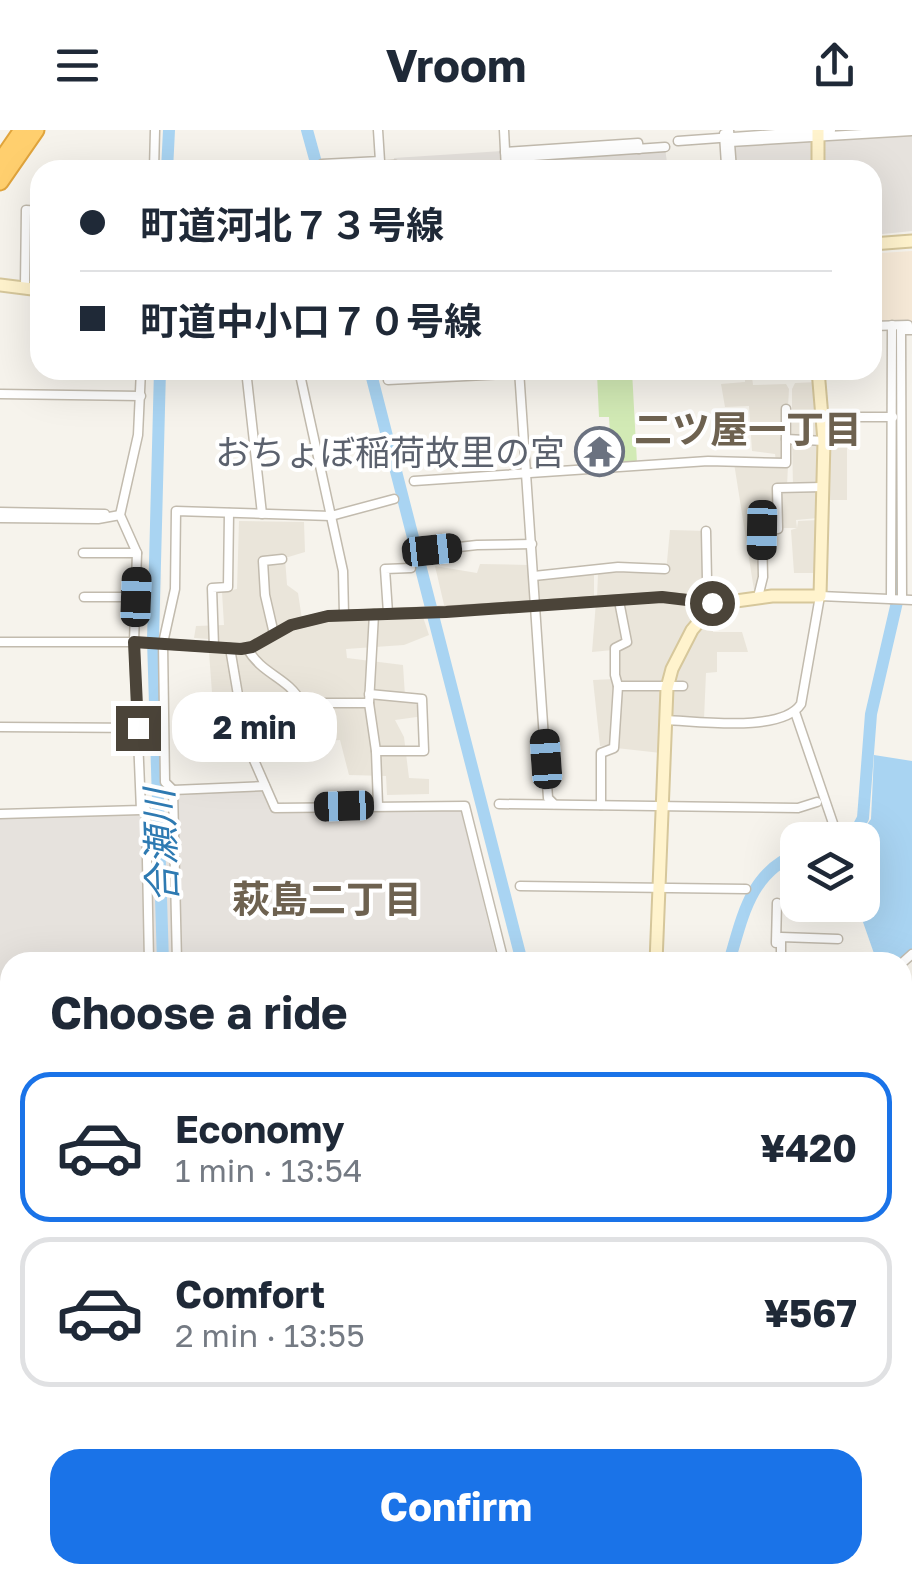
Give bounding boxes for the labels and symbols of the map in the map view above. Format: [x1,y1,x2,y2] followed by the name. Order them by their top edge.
[634,406,862,451] district label: 二ツ屋一丁目
[574,426,626,478] temple icon: おちょぼ稲荷故里の宮
[215,431,565,473] place label: おちょぼ稲荷故里の宮
[746,500,778,560] car
[401,532,463,568] car
[120,566,152,628] car
[690,581,735,626] route start
[173,693,338,763] callout: 2 min
[116,706,161,751] route end
[529,728,563,790] car
[135,784,184,904] water label: 合瀬川
[313,790,375,822] car
[232,876,422,921] district label: 萩島二丁目

